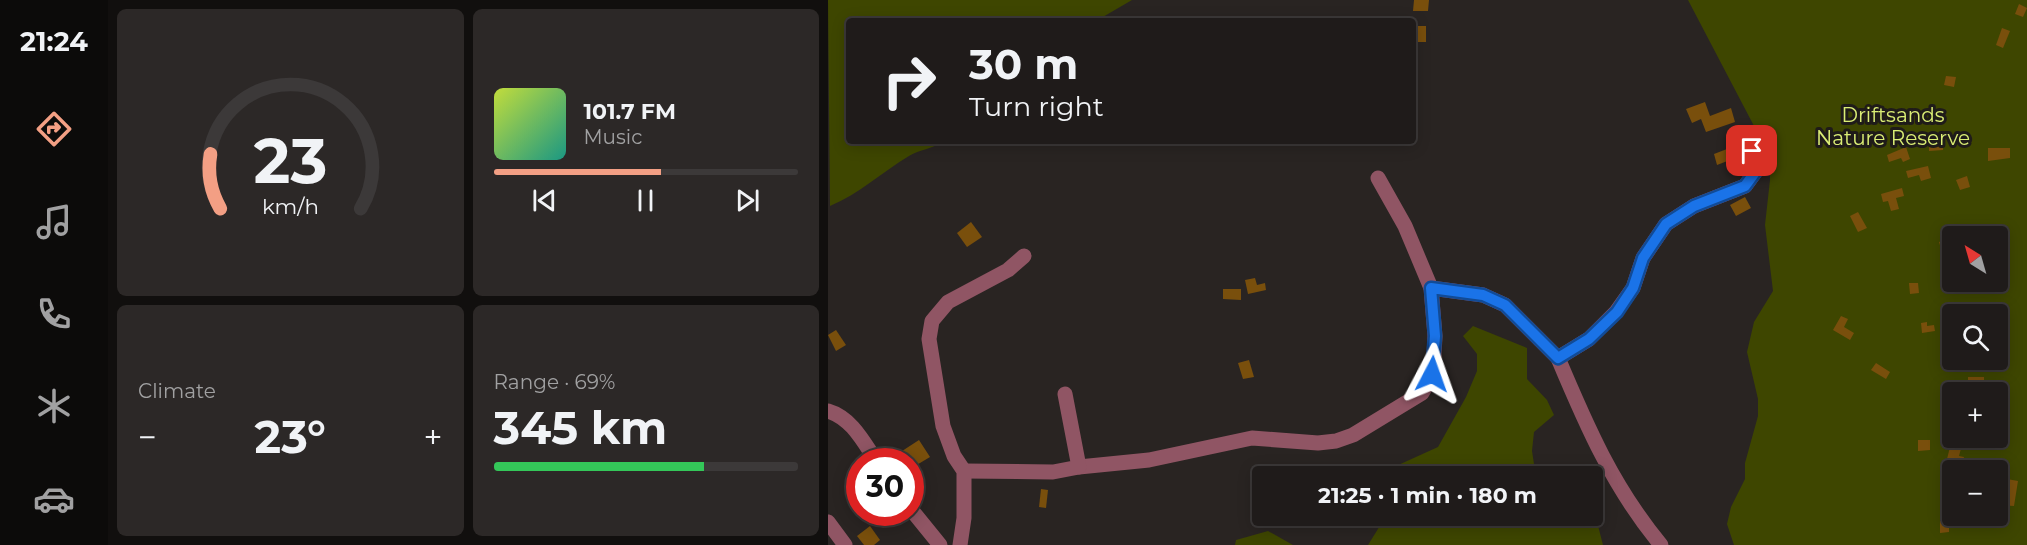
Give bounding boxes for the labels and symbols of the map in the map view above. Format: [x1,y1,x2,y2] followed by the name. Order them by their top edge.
[1816,103,1970,150] park label: Driftsands Nature Reserve
[1726,125,1777,176] pin
[1942,226,2008,292] north arrow
[1400,342,1464,406] position arrow
[846,448,924,526] speed limit sign: 30

